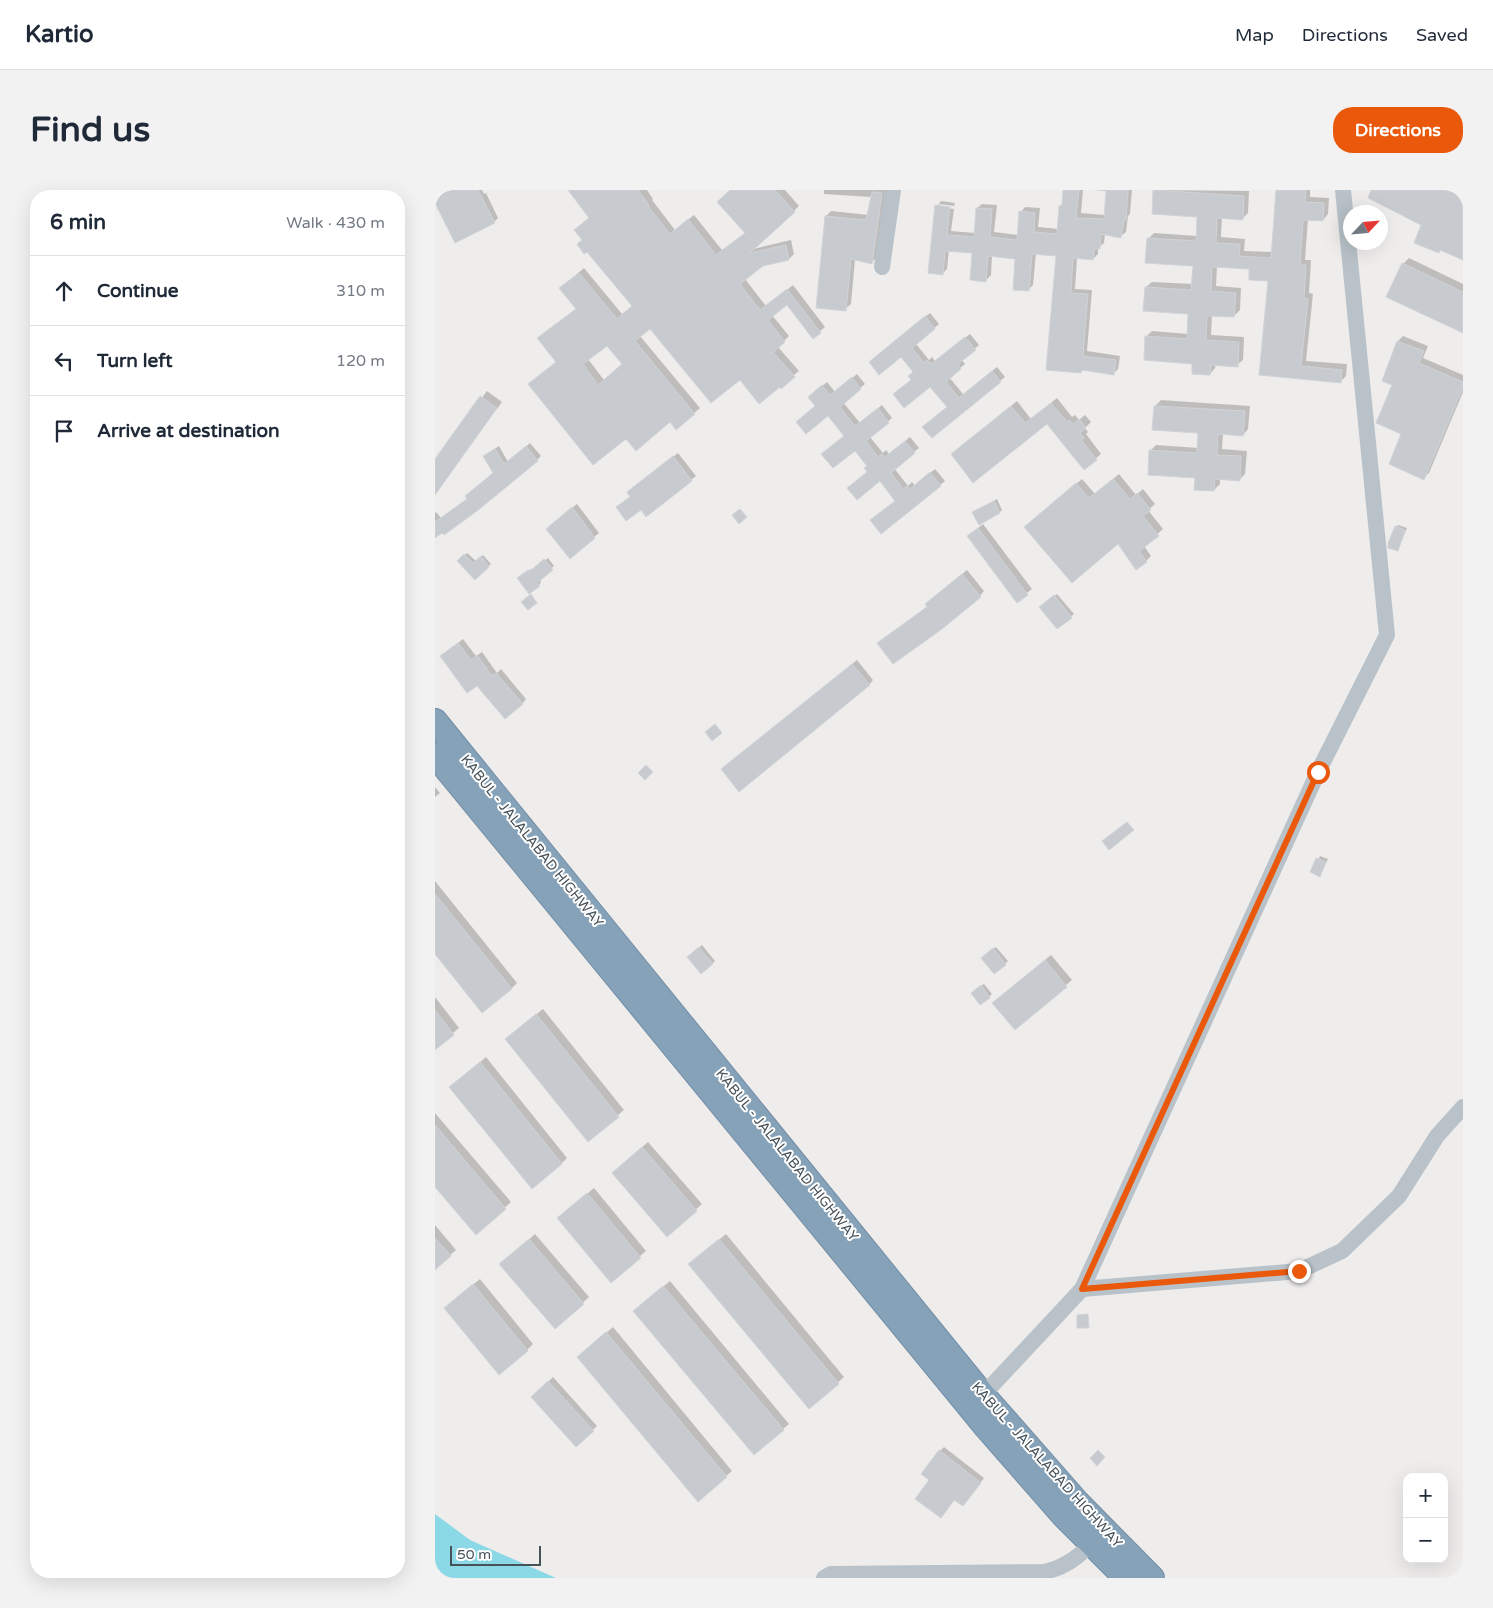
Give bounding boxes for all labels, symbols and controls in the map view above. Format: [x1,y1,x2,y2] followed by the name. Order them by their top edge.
[25,20,94,49] text: Kartio
[1235,24,1274,46] text: Map
[1302,24,1388,46] text: Directions
[1416,24,1468,46] text: Saved
[1333,107,1463,153] button: Directions
[30,109,150,151] text: Find us
[1343,205,1388,250] north arrow
[50,210,106,235] text: 6 min
[286,213,385,233] text: Walk · 430 m
[50,277,78,305] icon: ahead
[97,280,179,302] text: Continue
[336,281,385,301] text: 310 m
[50,347,78,375] icon: left
[97,350,173,372] text: Turn left
[336,351,385,371] text: 120 m
[50,417,78,445] icon: arrive
[97,420,280,442] text: Arrive at destination
[457,751,607,931] street label: KABUL - JALALABAD HIGHWAY
[1307,761,1330,784] route start
[712,1065,862,1245] street label: KABUL - JALALABAD HIGHWAY
[1288,1260,1311,1283] route end
[968,1379,1126,1551] street label: KABUL - JALALABAD HIGHWAY
[1403,1473,1448,1563] map controls
[1403,1473,1448,1518] button: +
[1403,1518,1448,1563] button: −
[450,1543,541,1566] scale bar
[457,1546,491,1563] text: 50 m

